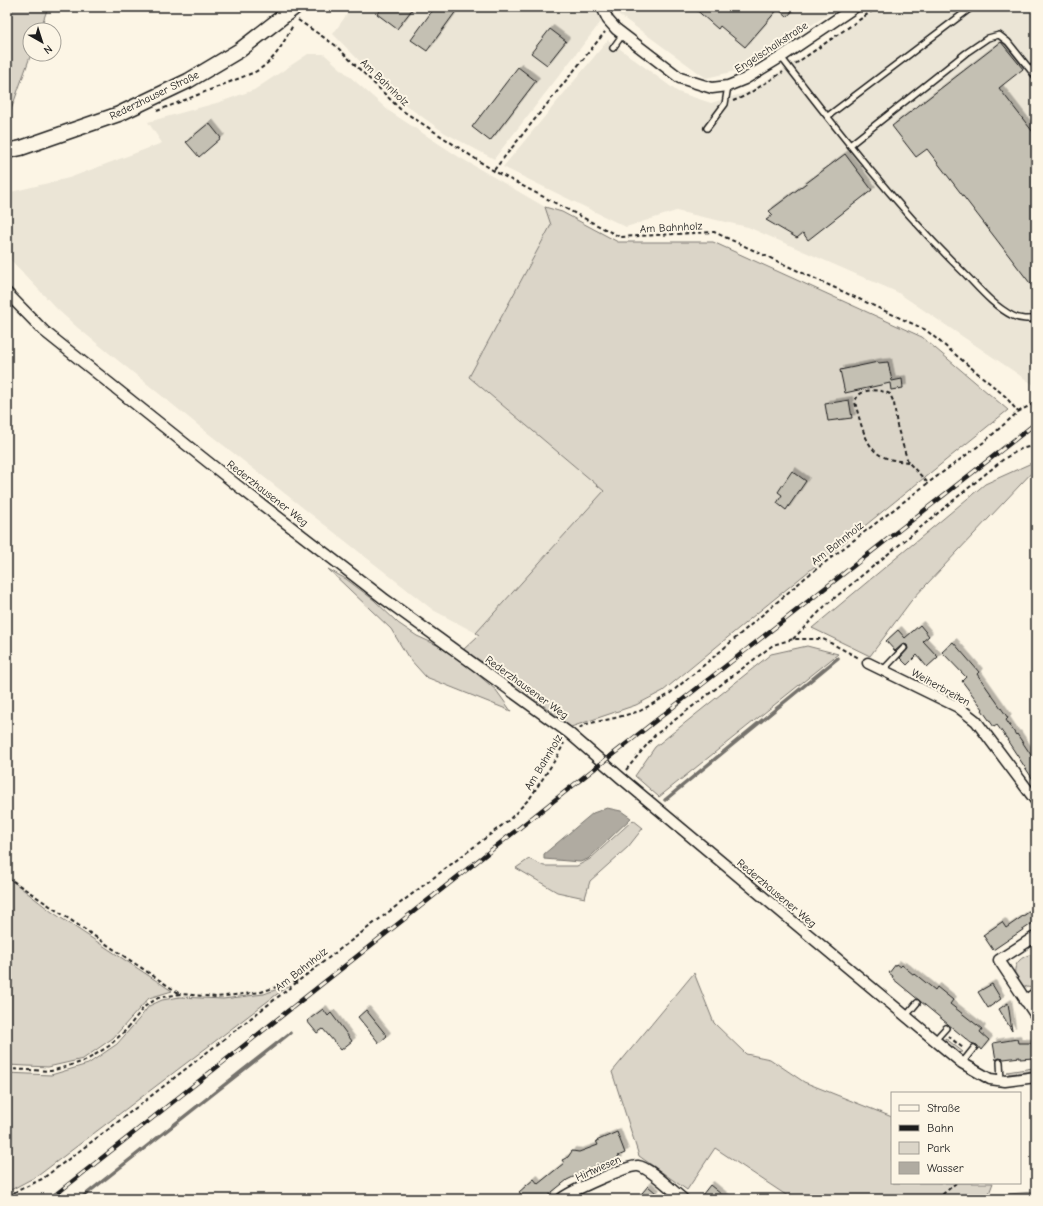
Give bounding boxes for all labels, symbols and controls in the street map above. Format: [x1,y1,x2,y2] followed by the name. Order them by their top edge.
[732,19,811,76] street label: Engelschalkstraße
[22,22,62,62] north arrow
[41,42,55,57] text: N
[358,56,412,109] street label: Am Bahnholz
[107,68,202,123] street label: Rederzhauser Straße
[639,219,703,236] street label: Am Bahnholz
[225,458,311,529] street label: Rederzhausener Weg
[809,519,866,568] street label: Am Bahnholz
[483,653,571,722] street label: Rederzhausener Weg
[909,666,972,709] street label: Weiherbreiten
[522,732,565,792] street label: Am Bahnholz
[734,856,819,930] street label: Rederzhausener Weg
[273,945,330,994] street label: Am Bahnholz
[891,1092,1021,1184] legend
[927,1101,960,1115] text: Straße
[927,1121,954,1135] text: Bahn
[927,1141,950,1155] text: Park
[573,1153,623,1184] street label: Hirtwiesen
[927,1161,964,1175] text: Wasser

